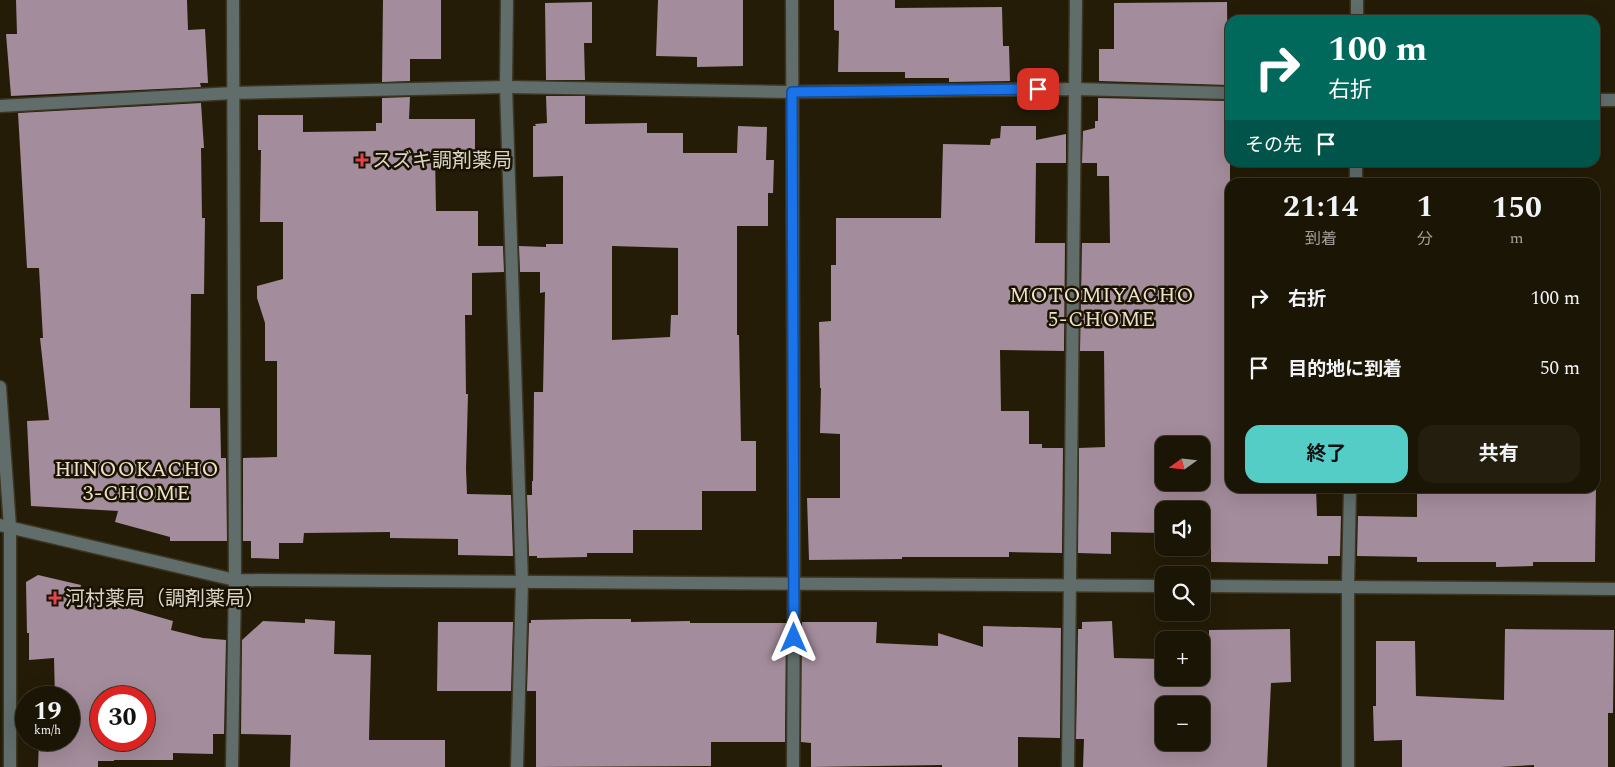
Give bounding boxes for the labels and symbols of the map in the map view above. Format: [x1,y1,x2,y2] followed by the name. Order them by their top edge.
[1017,68,1059,110] pin
[372,146,512,176] place label: スズキ調剤薬局
[356,154,368,166] marker: スズキ調剤薬局
[1009,280,1195,336] district label: MOTOMIYACHO 5-CHOME
[1155,436,1210,491] north arrow
[55,454,219,510] district label: HINOOKACHO 3-CHOME
[65,584,265,614] place label: 河村薬局（調剤薬局）
[49,592,61,604] marker: 河村薬局（調剤薬局）
[767,611,819,663] position arrow
[90,686,155,751] speed limit sign: 30

